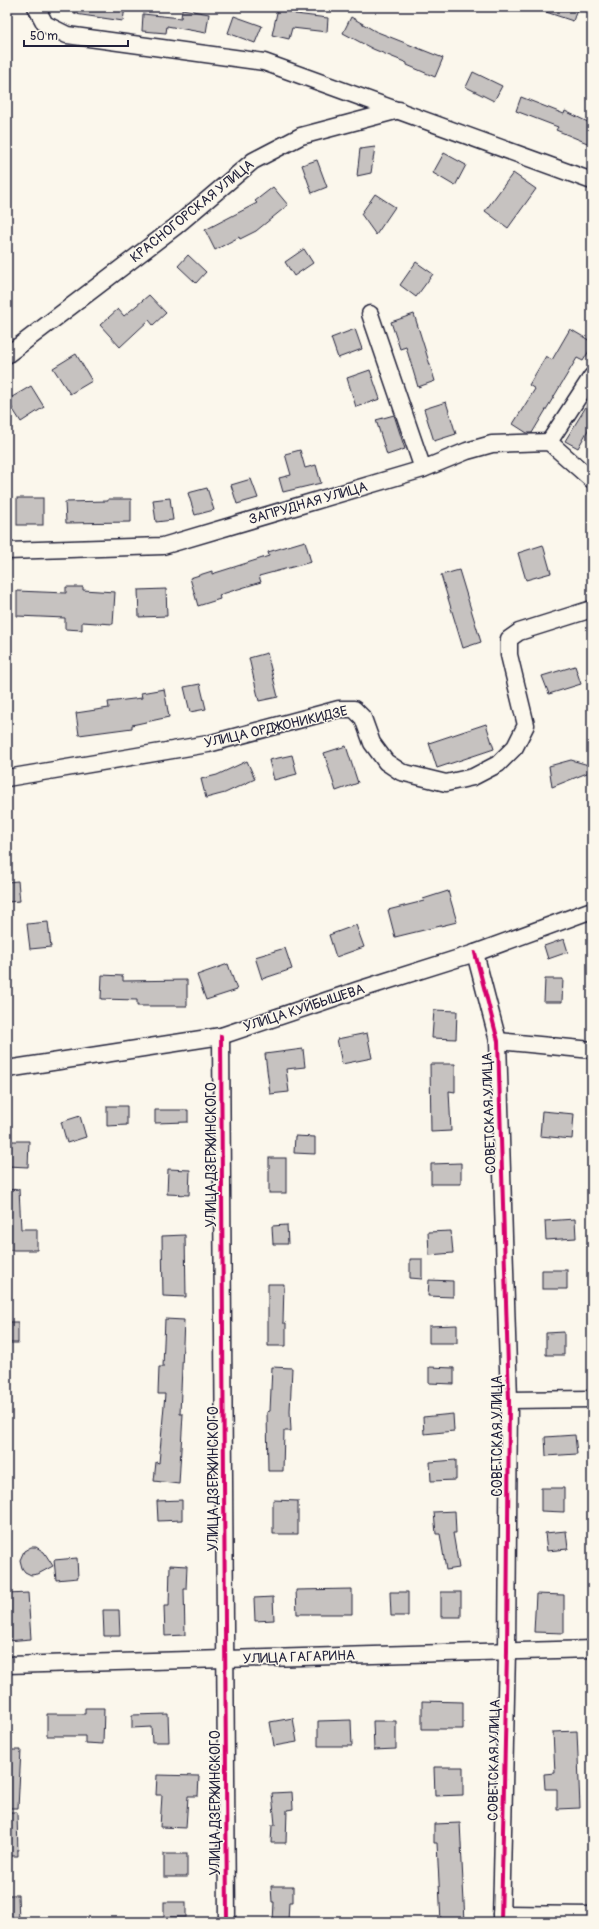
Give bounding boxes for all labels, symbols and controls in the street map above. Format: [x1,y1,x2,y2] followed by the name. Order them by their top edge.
[24,22,128,48] scale bar
[30,29,58,44] text: 50 m
[127,156,257,266] street label: КРАСНОГОРСКАЯ УЛИЦА
[247,478,369,528] street label: ЗАПРУДНАЯ УЛИЦА
[203,702,349,752] street label: УЛИЦА ОРДЖОНИКИДЗЕ
[241,980,367,1036] street label: УЛИЦА КУЙБЫШЕВА
[478,1052,500,1174] street label: СОВЕТСКАЯ УЛИЦА
[203,1082,220,1228] street label: УЛИЦА ДЗЕРЖИНСКОГО
[489,1375,506,1497] street label: СОВЕТСКАЯ УЛИЦА
[205,1406,222,1552] street label: УЛИЦА ДЗЕРЖИНСКОГО
[243,1647,355,1667] street label: УЛИЦА ГАГАРИНА
[484,1699,504,1821] street label: СОВЕТСКАЯ УЛИЦА
[207,1730,224,1876] street label: УЛИЦА ДЗЕРЖИНСКОГО

